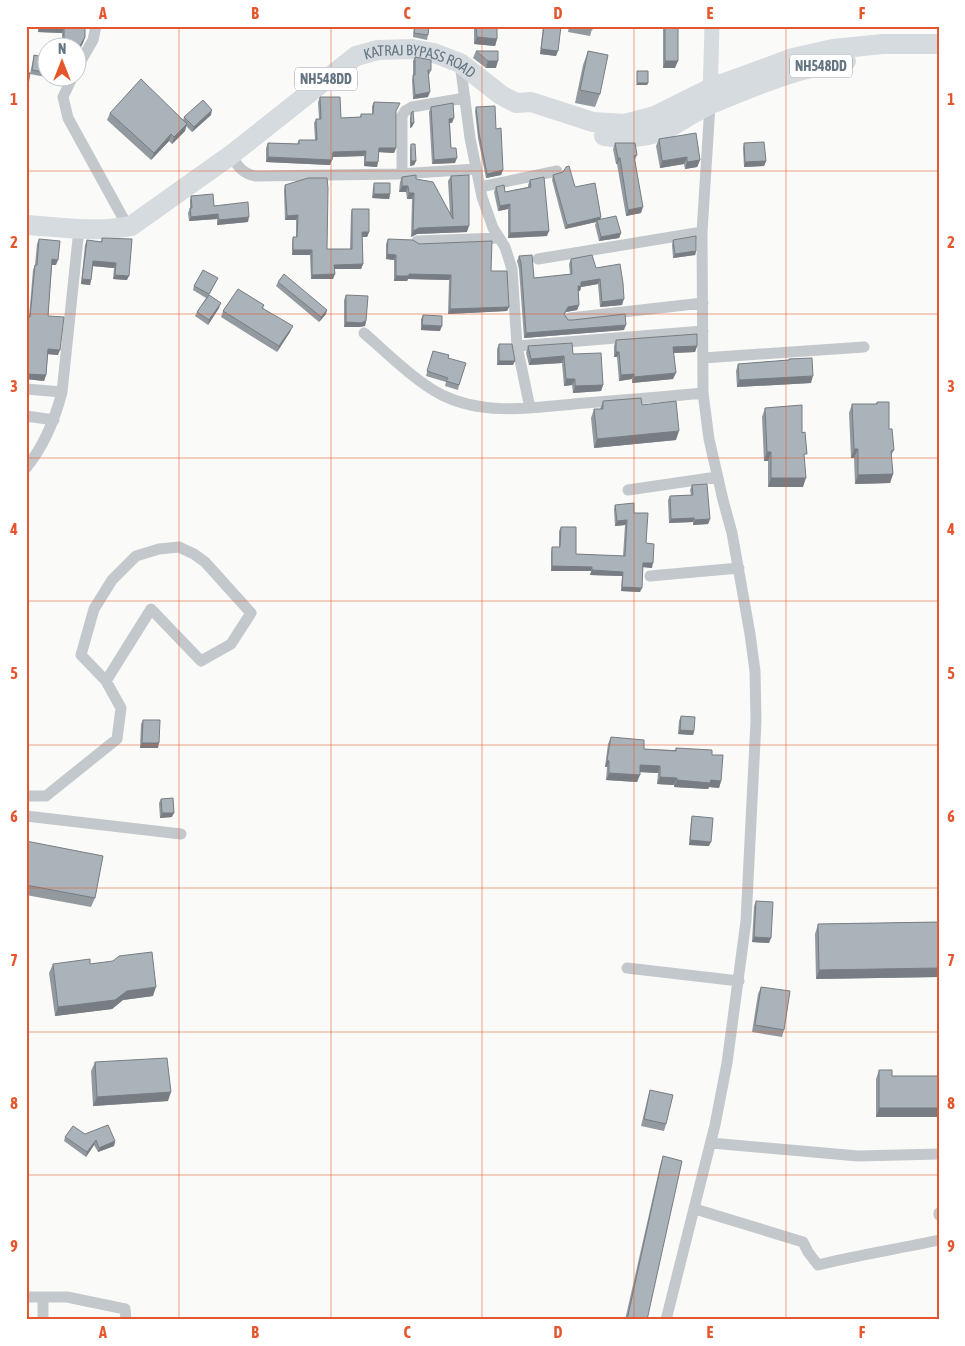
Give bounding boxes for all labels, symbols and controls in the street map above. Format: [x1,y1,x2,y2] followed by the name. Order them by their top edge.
[98,4,107,22] text: A
[251,4,259,22] text: B
[403,4,411,22] text: C
[554,4,563,22] text: D
[707,4,714,22] text: E
[859,4,866,22] text: F
[38,38,88,88] north arrow
[362,40,479,81] street label: KATRAJ BYPASS ROAD
[58,41,66,57] text: N
[790,54,852,78] road number: NH548DD
[295,68,357,90] road number: NH548DD
[10,90,18,108] text: 1
[947,90,955,108] text: 1
[10,233,18,251] text: 2
[947,233,955,251] text: 2
[10,377,18,395] text: 3
[947,377,955,395] text: 3
[9,520,18,538] text: 4
[946,520,955,538] text: 4
[10,664,18,682] text: 5
[947,664,955,682] text: 5
[10,807,18,825] text: 6
[947,807,955,825] text: 6
[10,951,18,969] text: 7
[947,951,955,969] text: 7
[10,1094,18,1112] text: 8
[947,1094,955,1112] text: 8
[10,1237,18,1255] text: 9
[947,1237,955,1255] text: 9
[98,1323,107,1341] text: A
[251,1323,259,1341] text: B
[403,1323,411,1341] text: C
[554,1323,563,1341] text: D
[707,1323,714,1341] text: E
[859,1323,866,1341] text: F

